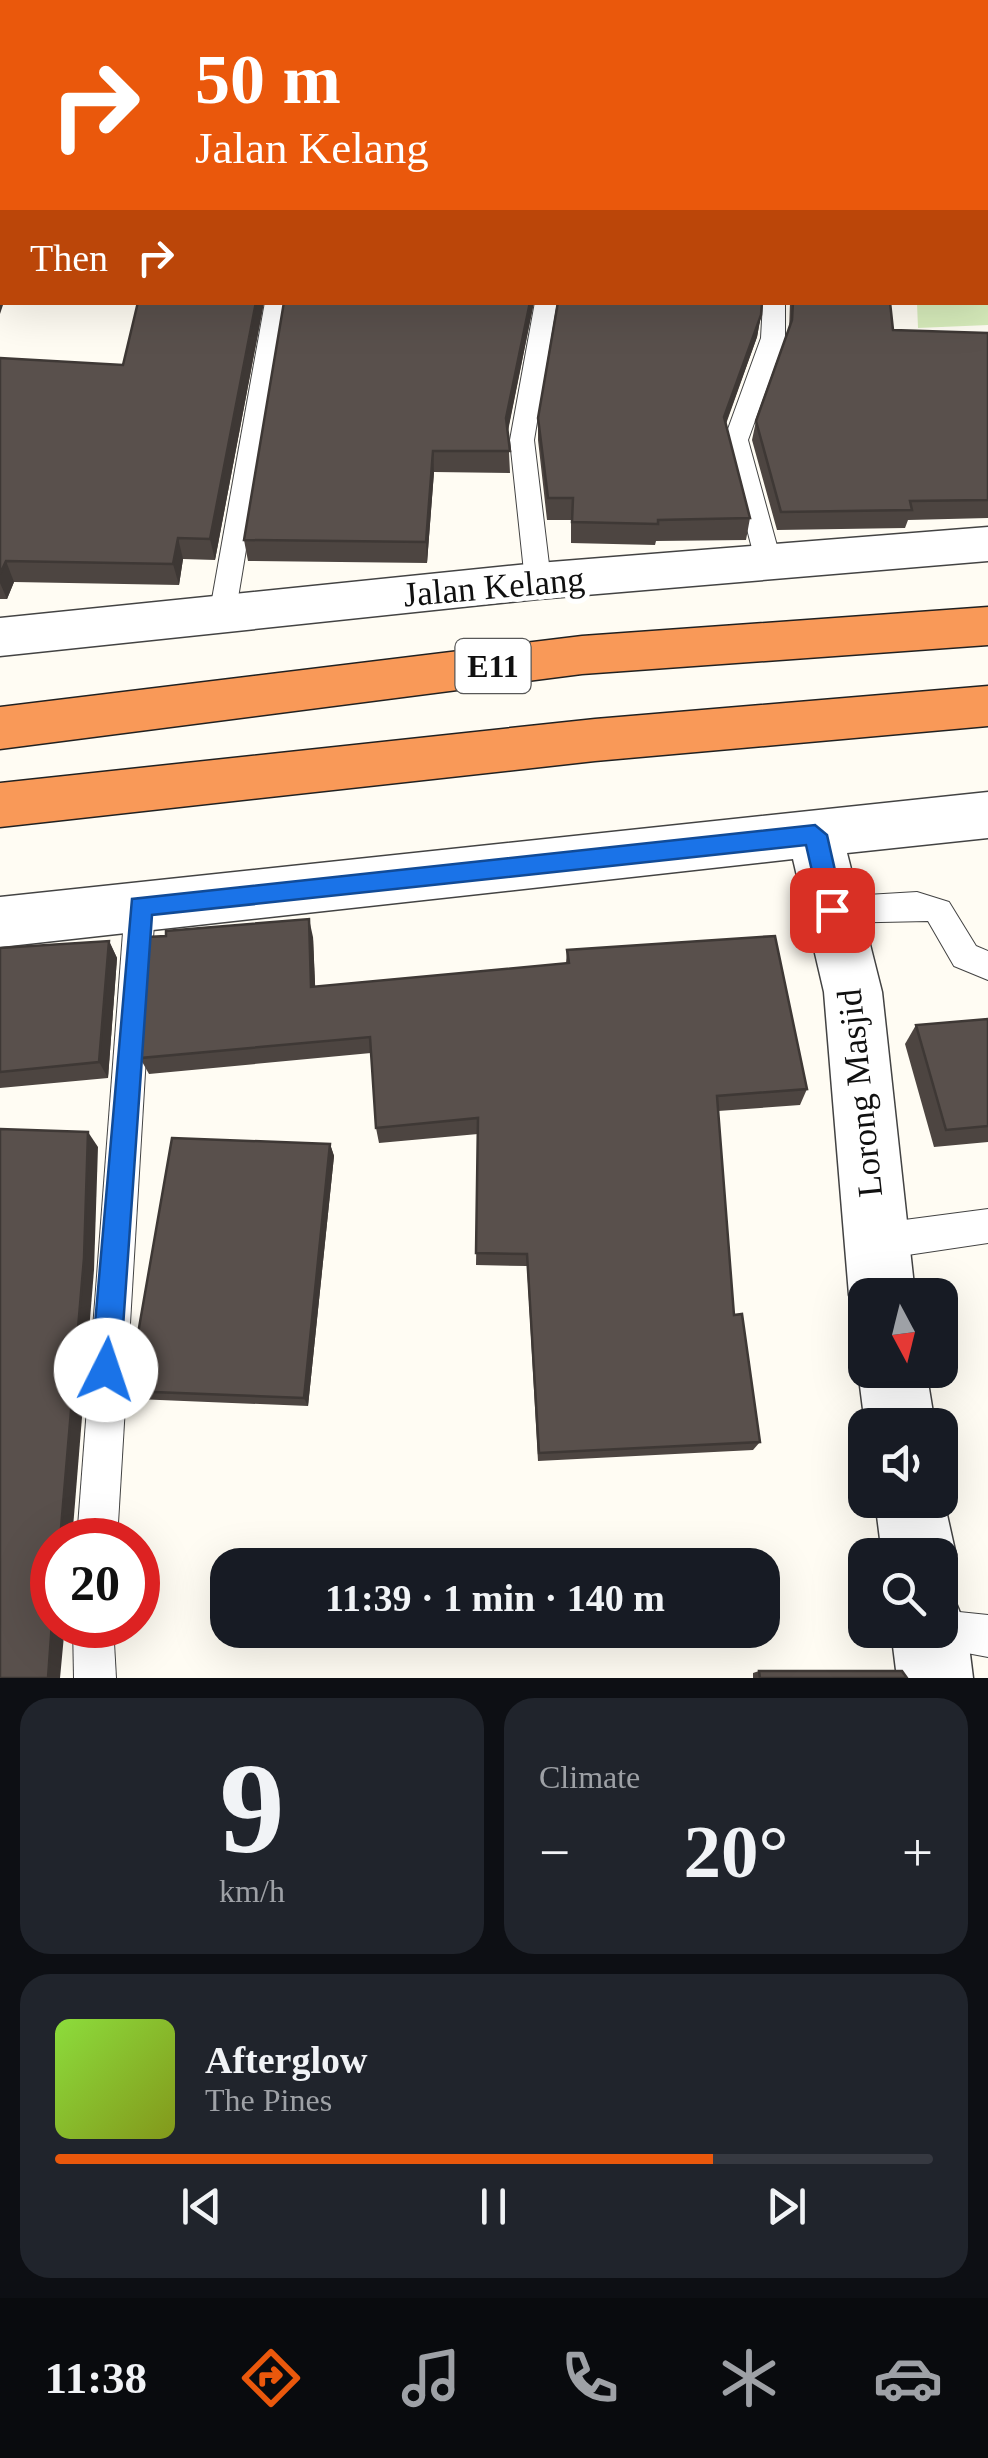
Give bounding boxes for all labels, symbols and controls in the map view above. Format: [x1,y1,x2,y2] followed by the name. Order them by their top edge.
[30,40,160,170] icon: right
[195,41,341,118] text: 50 m
[195,123,429,173] text: Jalan Kelang
[128,230,183,285] icon: right
[30,237,108,279] text: Then
[402,560,586,614] street label: Jalan Kelang
[456,639,530,693] road number: E11
[790,868,875,953] pin
[805,883,860,938] icon: arrive
[830,987,890,1199] street label: Lorong Masjid
[848,1278,958,1388] north arrow
[848,1278,958,1648] map controls
[54,1318,158,1422] position arrow
[848,1408,958,1518] button: sound
[30,1518,160,1648] speed limit sign: 20
[848,1538,958,1648] button: search
[325,1577,665,1619] text: 11:39 · 1 min · 140 m
[220,1736,285,1880] text: 9
[539,1759,640,1795] text: Climate
[684,1810,789,1893] text: 20°
[539,1822,570,1883] text: −
[902,1822,933,1883] text: +
[219,1873,285,1909] text: km/h
[205,2039,367,2081] text: Afterglow
[205,2082,332,2118] text: The Pines
[174,2179,229,2234] icon: previous
[466,2179,521,2234] icon: pause
[759,2179,814,2234] icon: next
[236,2343,306,2413] icon: directions
[396,2343,466,2413] icon: music
[555,2343,625,2413] icon: phone
[714,2343,784,2413] icon: climate
[873,2343,943,2413] icon: car
[45,2353,147,2403] text: 11:38

